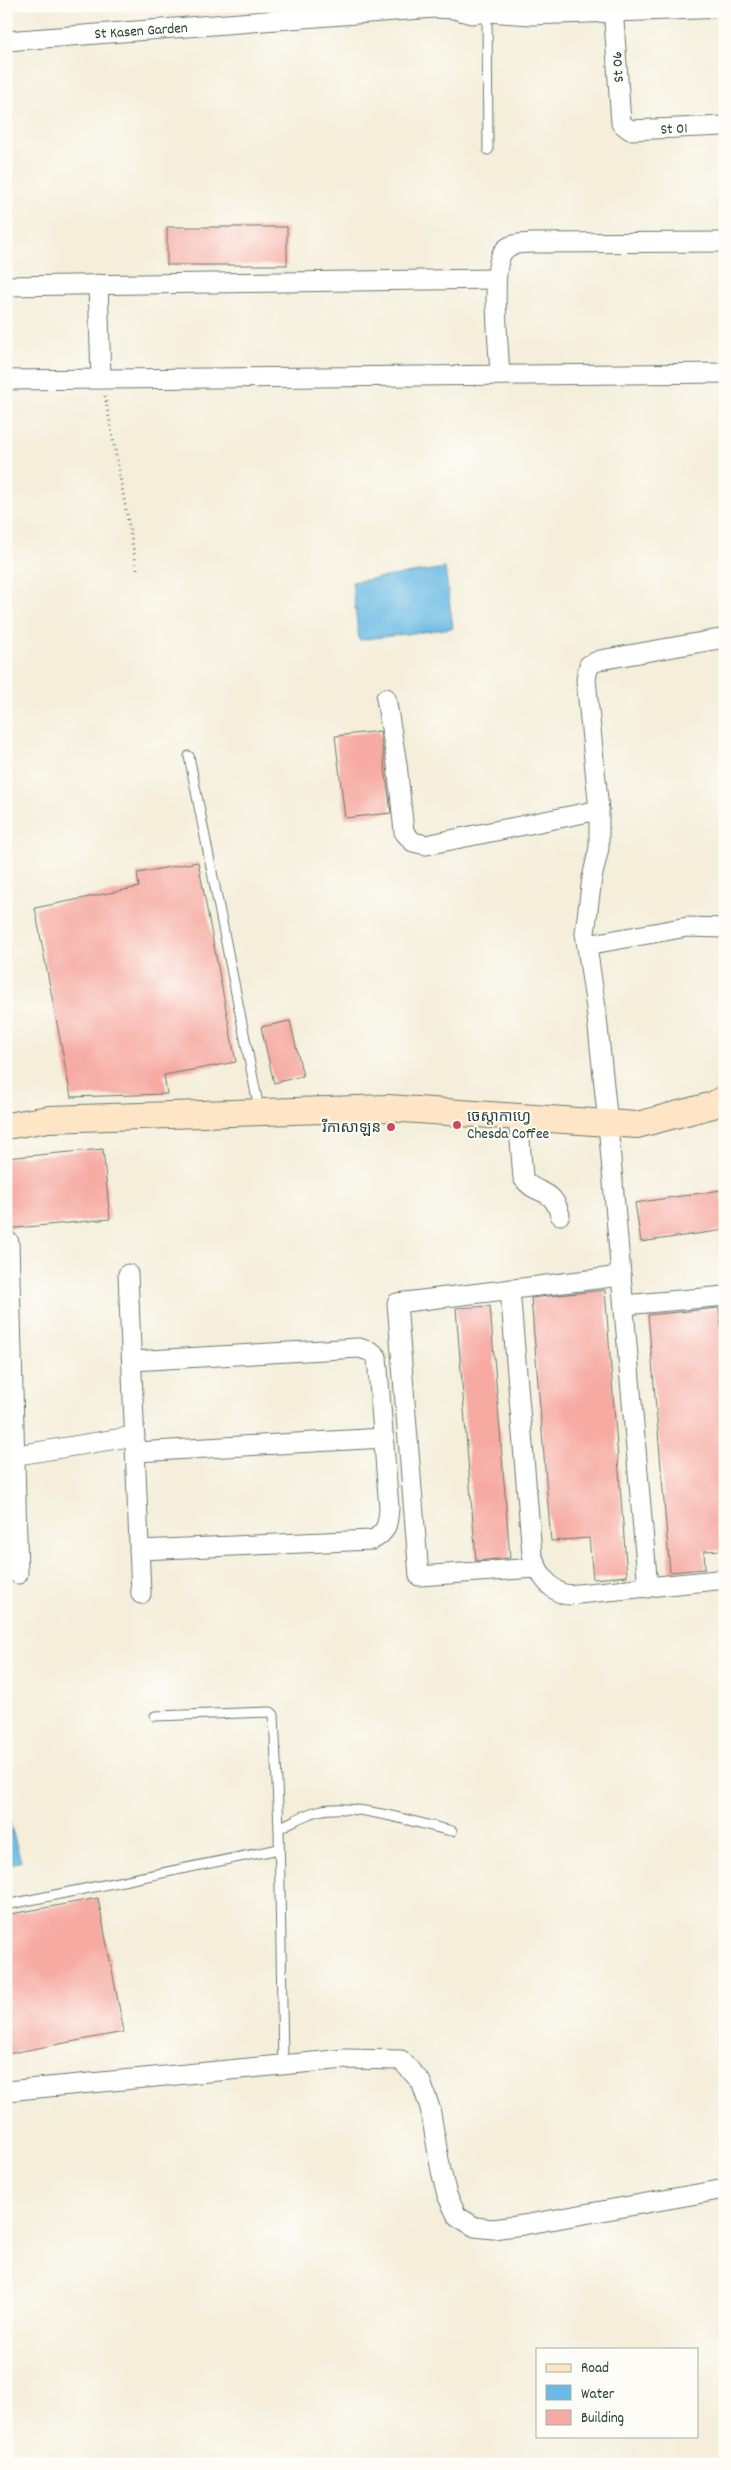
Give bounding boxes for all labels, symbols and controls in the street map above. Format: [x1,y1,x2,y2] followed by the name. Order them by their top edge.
[94,18,189,46] street label: St Kasen Garden
[607,51,631,83] street label: St 06
[660,118,688,142] street label: St 01
[467,1107,550,1146] place label: ចេស្ដាកាហ្វេ Chesda Coffee
[322,1118,381,1140] place label: រីកាសាឡន
[451,1119,463,1131] marker: ចេស្ដាកាហ្វេ Chesda Coffee
[385,1121,397,1133] marker: រីកាសាឡន
[536,2348,698,2438] legend
[581,2358,609,2380] text: Road
[581,2384,615,2406] text: Water
[581,2408,624,2430] text: Building

